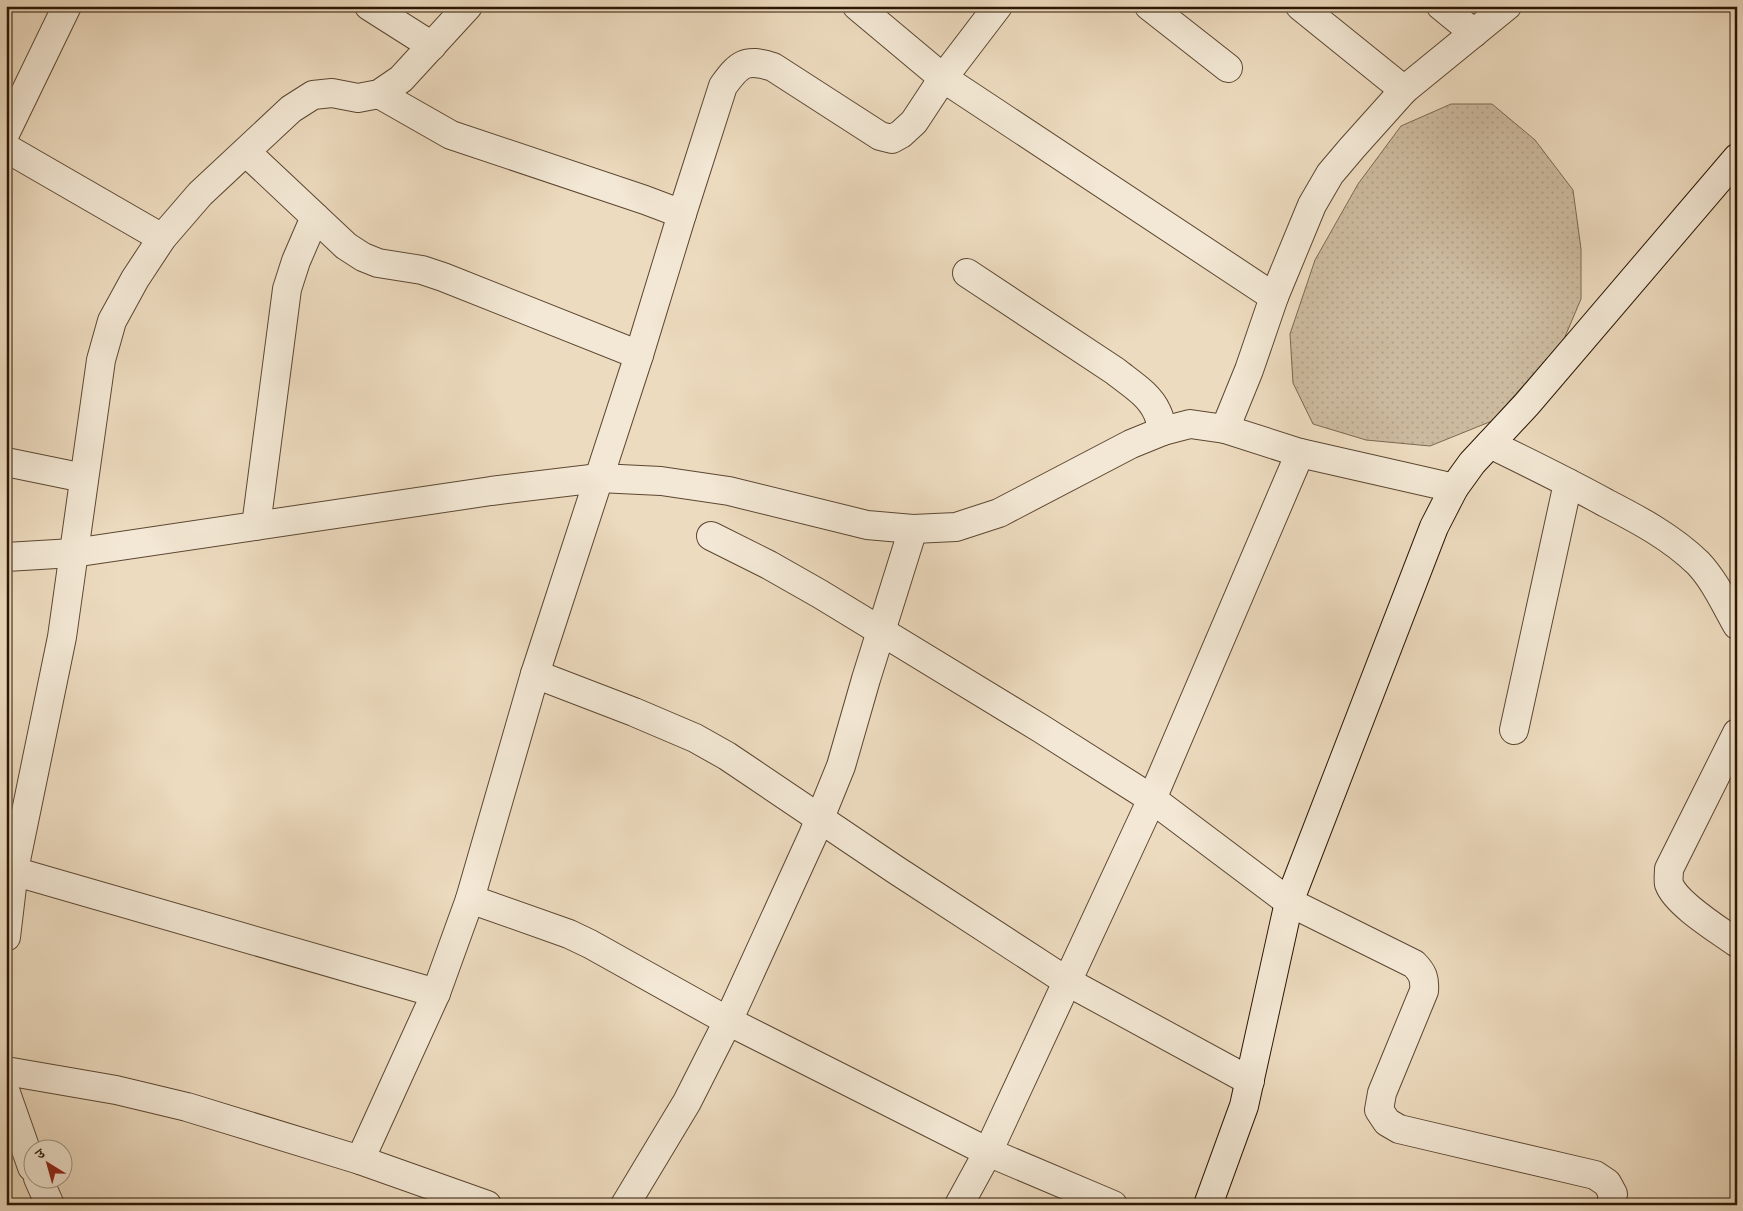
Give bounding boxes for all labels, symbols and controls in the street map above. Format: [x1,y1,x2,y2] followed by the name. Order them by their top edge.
[22,1138,72,1188] north arrow
[32,1145,49,1164] text: उ

